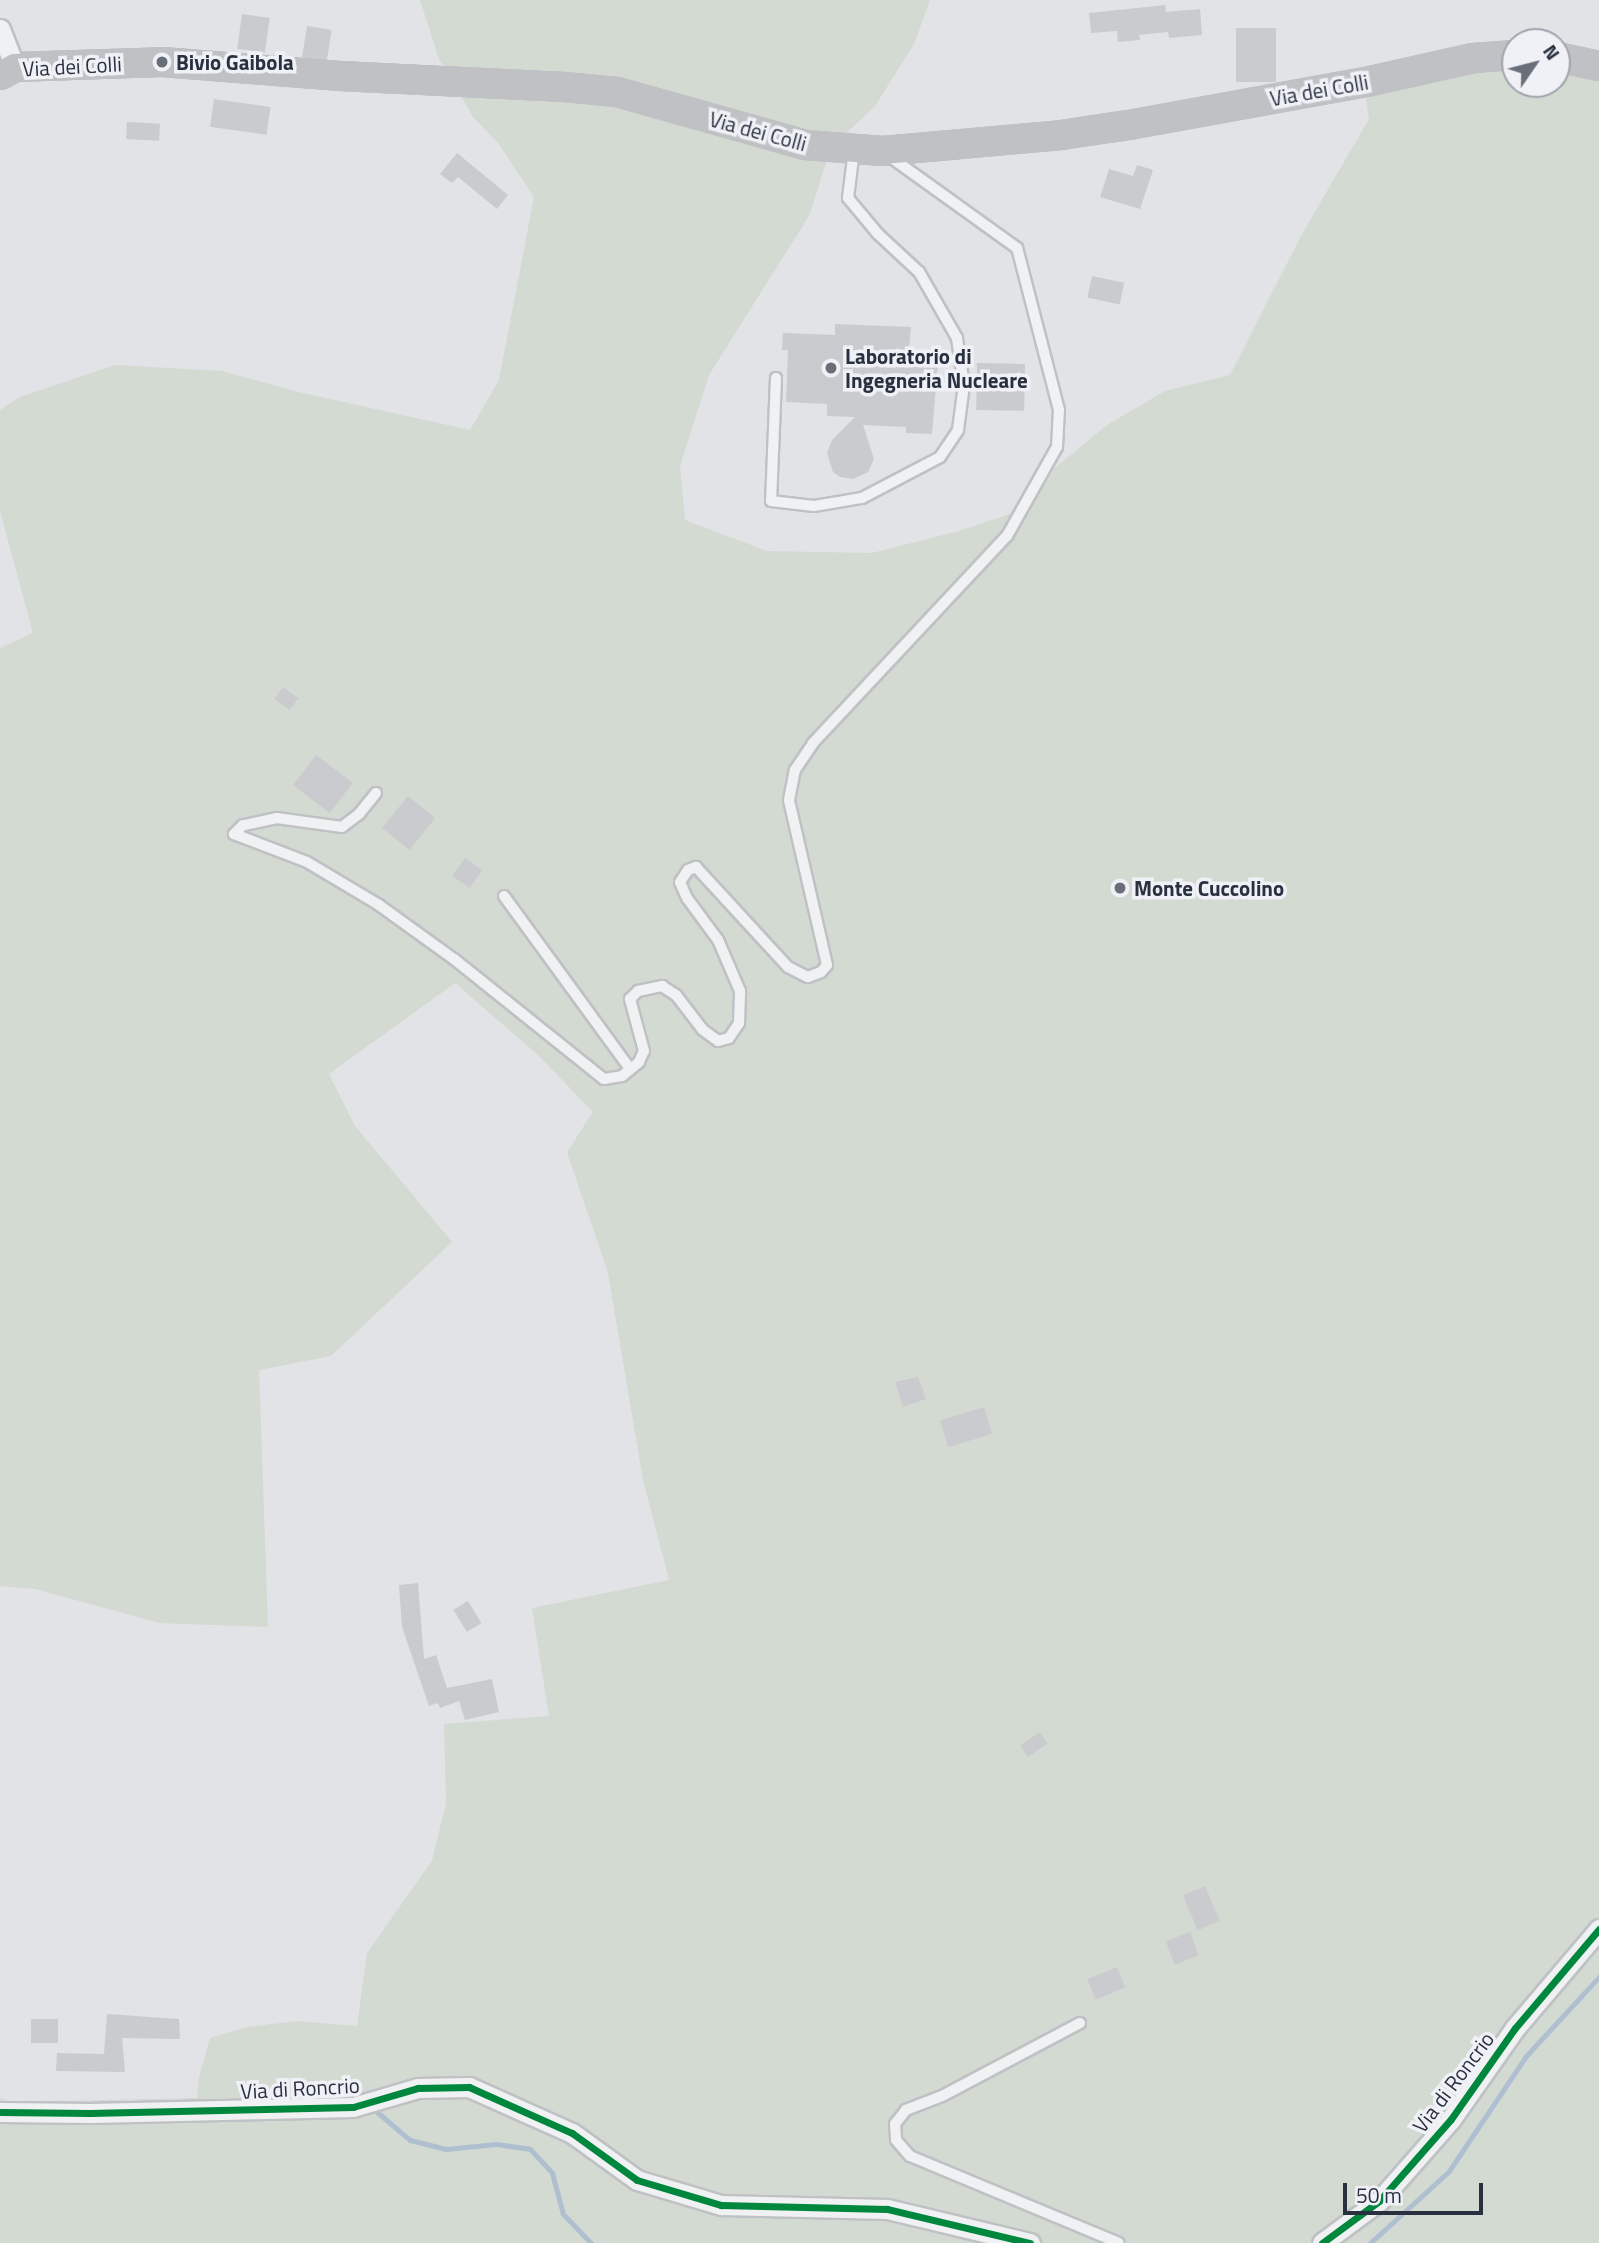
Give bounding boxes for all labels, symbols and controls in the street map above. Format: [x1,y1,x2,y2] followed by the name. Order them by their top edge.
[1501,28,1571,98] north arrow
[1536,38,1568,66] text: N
[176,49,294,75] place label: Bivio Gaibola
[22,51,122,81] street label: Via dei Colli
[154,54,170,70] marker: Bivio Gaibola
[1268,69,1370,111] street label: Via dei Colli
[707,106,809,156] street label: Via dei Colli
[845,343,1028,393] place label: Laboratorio di Ingegneria Nucleare
[823,360,839,376] marker: Laboratorio di Ingegneria Nucleare
[1134,875,1284,901] place label: Monte Cuccolino
[1112,880,1128,896] marker: Monte Cuccolino
[1407,2027,1499,2137] street label: Via di Roncrio
[240,2072,360,2104] street label: Via di Roncrio
[1347,2170,1487,2214] scale bar
[1356,2179,1402,2211] text: 50 m

